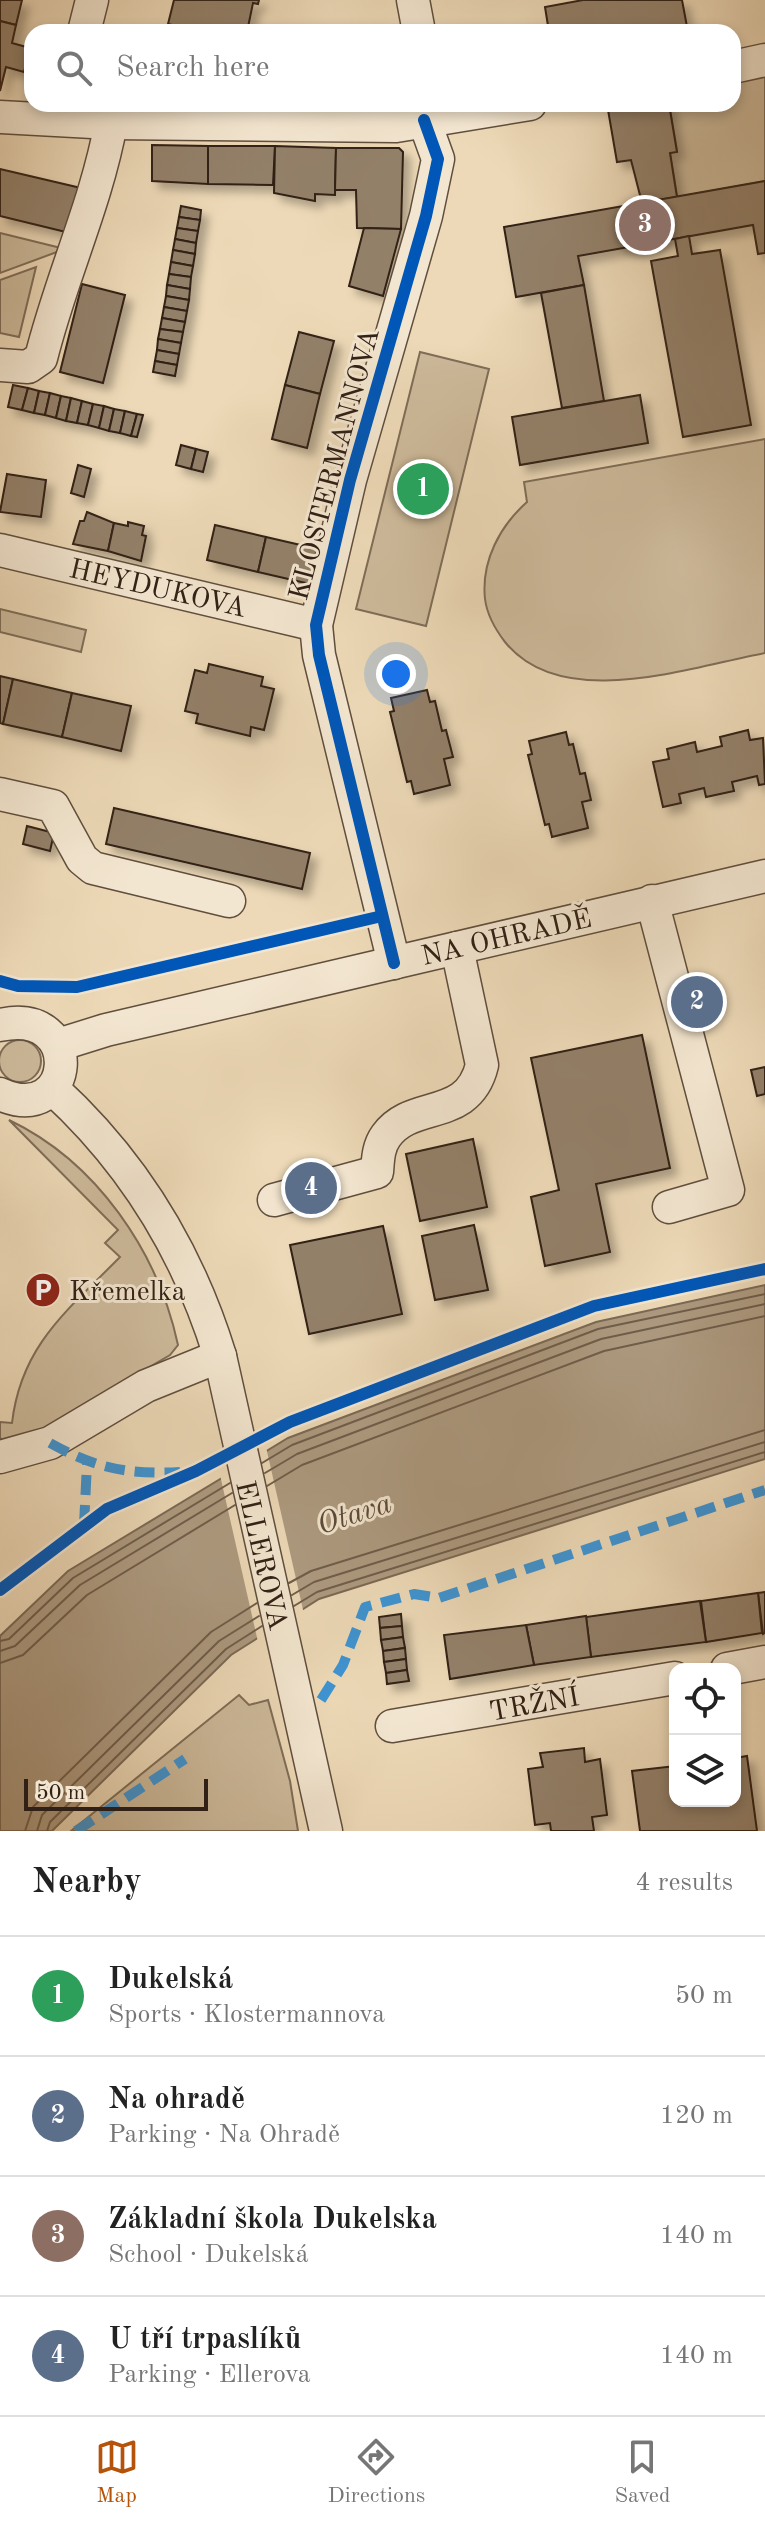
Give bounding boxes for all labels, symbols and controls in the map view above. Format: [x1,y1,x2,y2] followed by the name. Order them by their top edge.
[24,24,741,112] search box
[52,46,96,90] icon: search
[116,53,270,83] text: Search here
[619,195,671,255] pin: 3
[286,326,386,604] street label: KLOSTERMANNOVA
[397,459,449,519] pin: 1
[66,556,248,624] street label: HEYDUKOVA
[376,654,416,694] your location
[418,901,595,972] street label: NA OHRADĚ
[671,972,723,1032] pin: 2
[285,1158,337,1218] pin: 4
[24,1271,62,1309] parking icon: Křemelka
[69,1279,186,1307] place label: Křemelka
[229,1478,291,1633] street label: ELLEROVA
[314,1489,396,1541] water label: Otava
[669,1663,741,1807] map controls
[669,1663,741,1735] button: locate
[486,1679,582,1728] street label: TRŽNÍ
[669,1735,741,1807] button: layers
[24,1775,208,1811] scale bar
[36,1782,85,1804] text: 50 m
[32,1866,142,1900] text: Nearby
[635,1870,733,1896] text: 4 results
[108,1965,233,1995] text: Dukelská
[50,1983,66,2009] text: 1
[675,1983,733,2009] text: 50 m
[108,2002,385,2028] text: Sports · Klostermannova
[108,2085,245,2115] text: Na ohradě
[50,2103,66,2129] text: 2
[660,2103,733,2129] text: 120 m
[108,2122,340,2148] text: Parking · Na Ohradě
[108,2205,437,2235] text: Základní škola Dukelska
[50,2223,66,2249] text: 3
[660,2223,733,2249] text: 140 m
[108,2242,309,2268] text: School · Dukelská
[108,2325,301,2355] text: U tří trpaslíků
[50,2343,66,2369] text: 4
[660,2343,733,2369] text: 140 m
[108,2362,311,2388] text: Parking · Ellerova
[95,2435,139,2510] tab: Map
[328,2435,425,2510] tab: Directions
[614,2435,670,2510] tab: Saved

